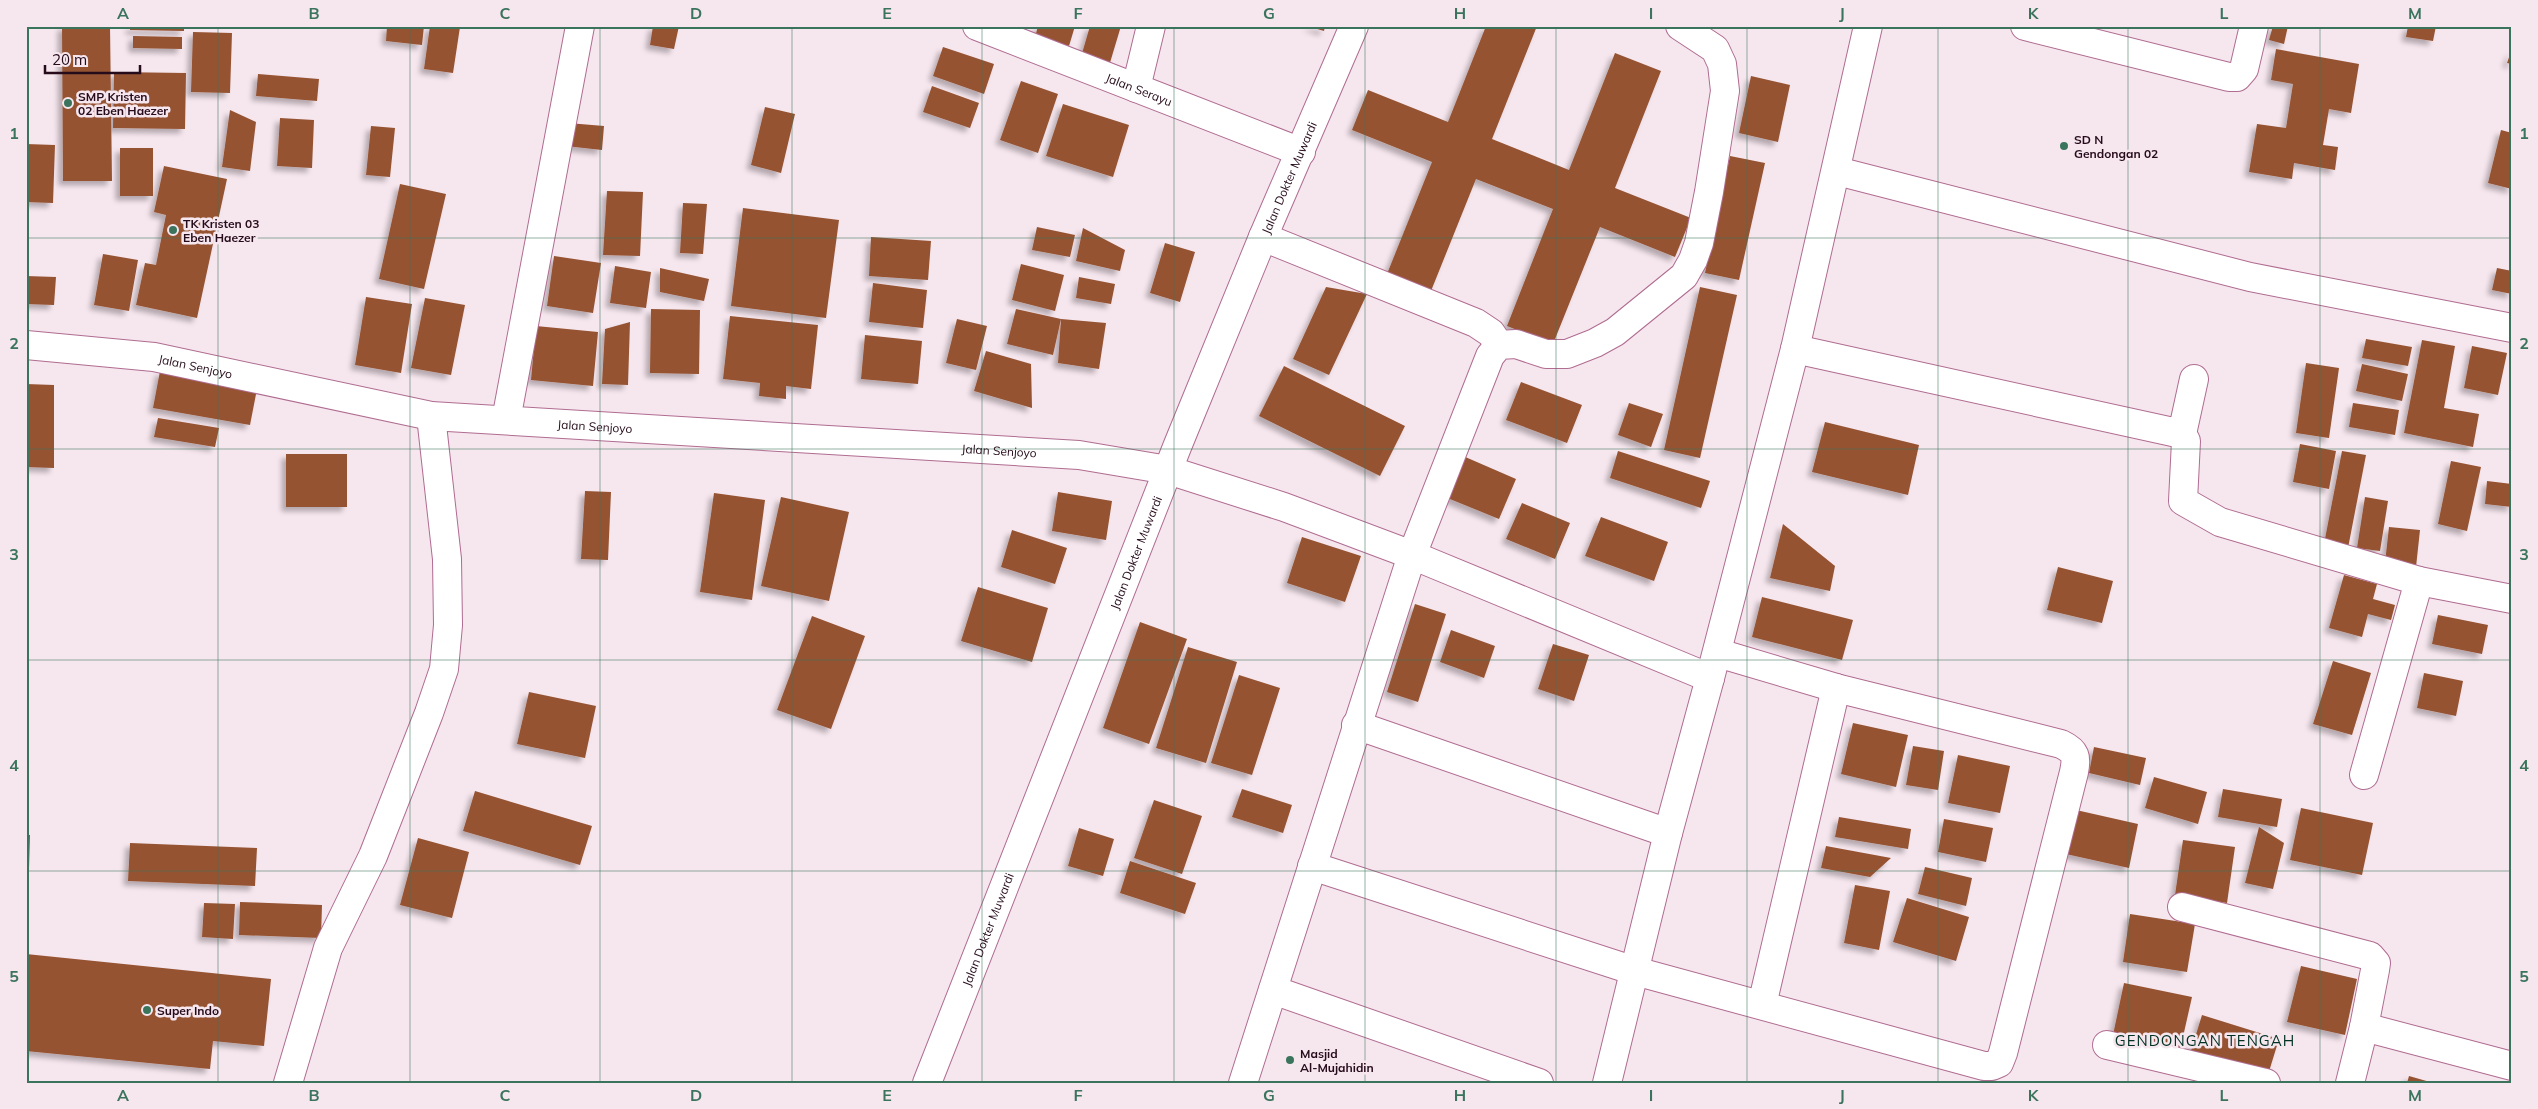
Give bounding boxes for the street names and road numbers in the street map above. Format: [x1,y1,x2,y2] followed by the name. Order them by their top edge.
[1104,69,1175,109] street label: Jalan Serayu
[1258,119,1319,236] street label: Jalan Dokter Muwardi
[157,351,234,381] street label: Jalan Senjoyo
[557,416,633,436] street label: Jalan Senjoyo
[961,440,1037,460] street label: Jalan Senjoyo
[1106,494,1165,611] street label: Jalan Dokter Muwardi
[958,870,1016,988] street label: Jalan Dokter Muwardi

